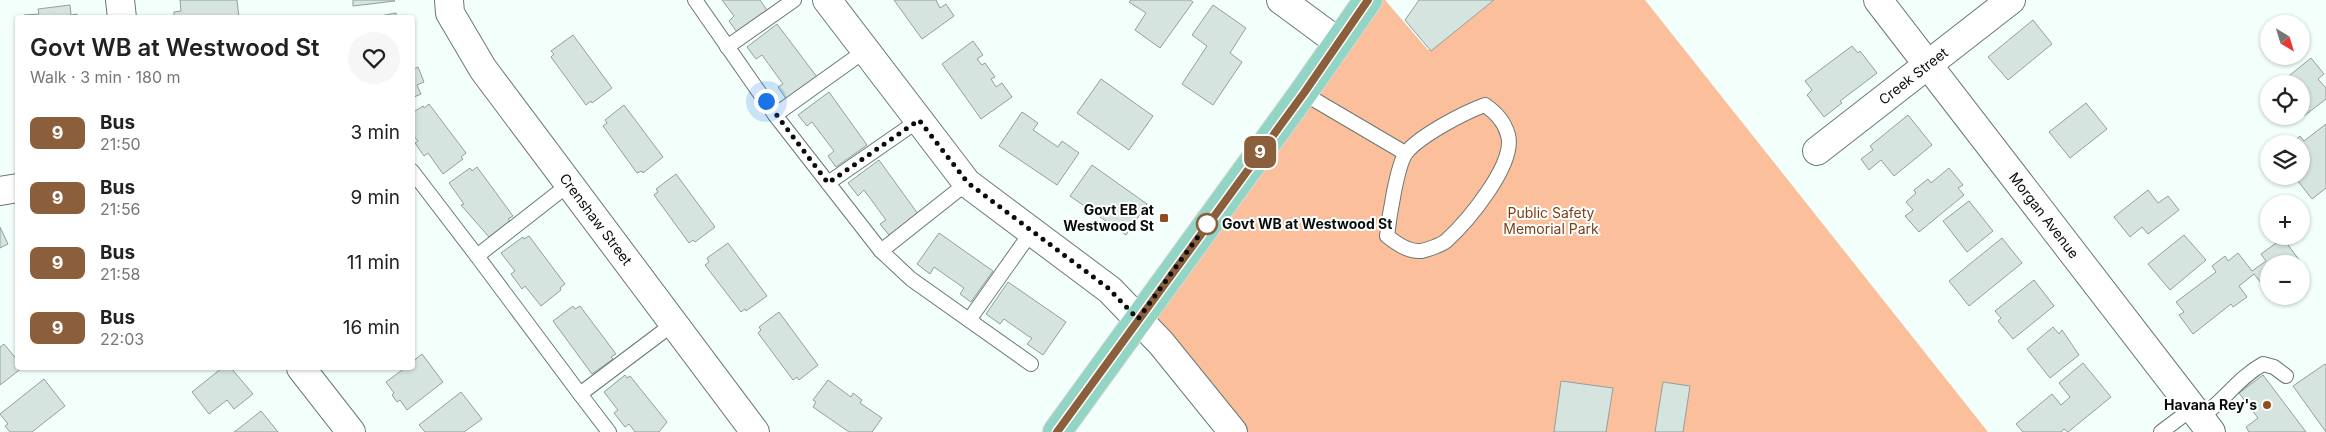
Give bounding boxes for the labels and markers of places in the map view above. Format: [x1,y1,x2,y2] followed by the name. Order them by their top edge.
[1063,201,1154,234] place label: Govt EB at Westwood St
[1158,212,1170,224] marker: Govt EB at Westwood St
[1196,213,1218,235] marker: Govt WB at Westwood St
[1222,215,1392,232] place label: Govt WB at Westwood St
[2164,396,2257,413] place label: Havana Rey's
[2261,399,2273,411] marker: Havana Rey's

